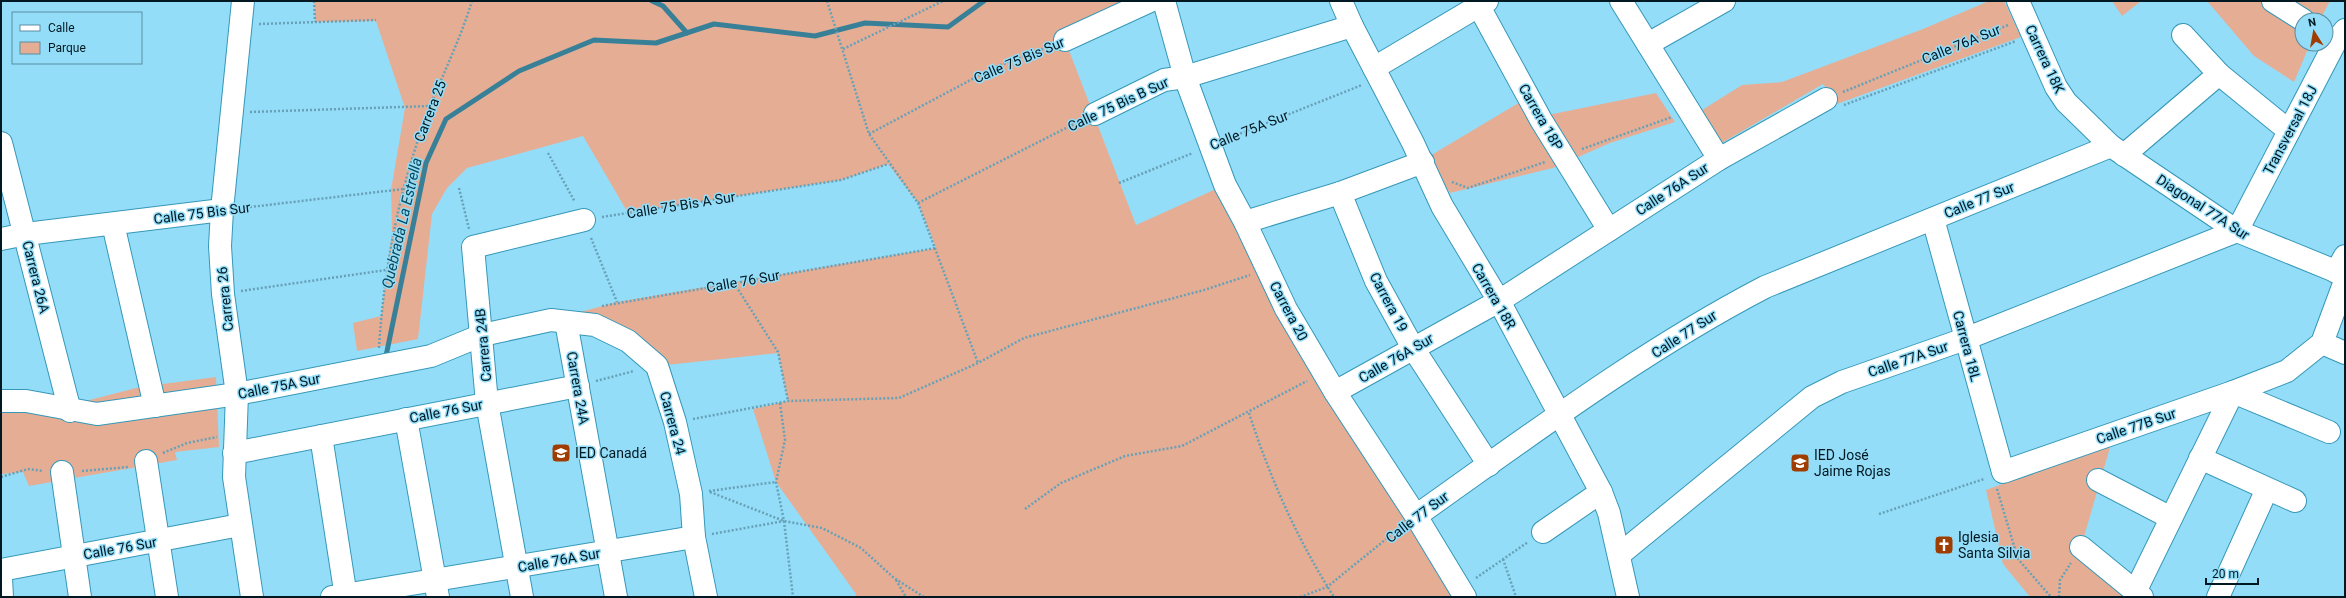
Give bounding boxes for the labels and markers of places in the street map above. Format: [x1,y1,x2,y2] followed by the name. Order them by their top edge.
[550,442,572,464] school or university icon: IED Canadá
[575,445,647,461] place label: IED Canadá
[1814,447,1891,479] place label: IED José Jaime Rojas
[1789,452,1811,474] school or university icon: IED José Jaime Rojas
[1958,529,2030,561] place label: Iglesia Santa Silvia
[1933,534,1955,556] church icon: Iglesia Santa Silvia

